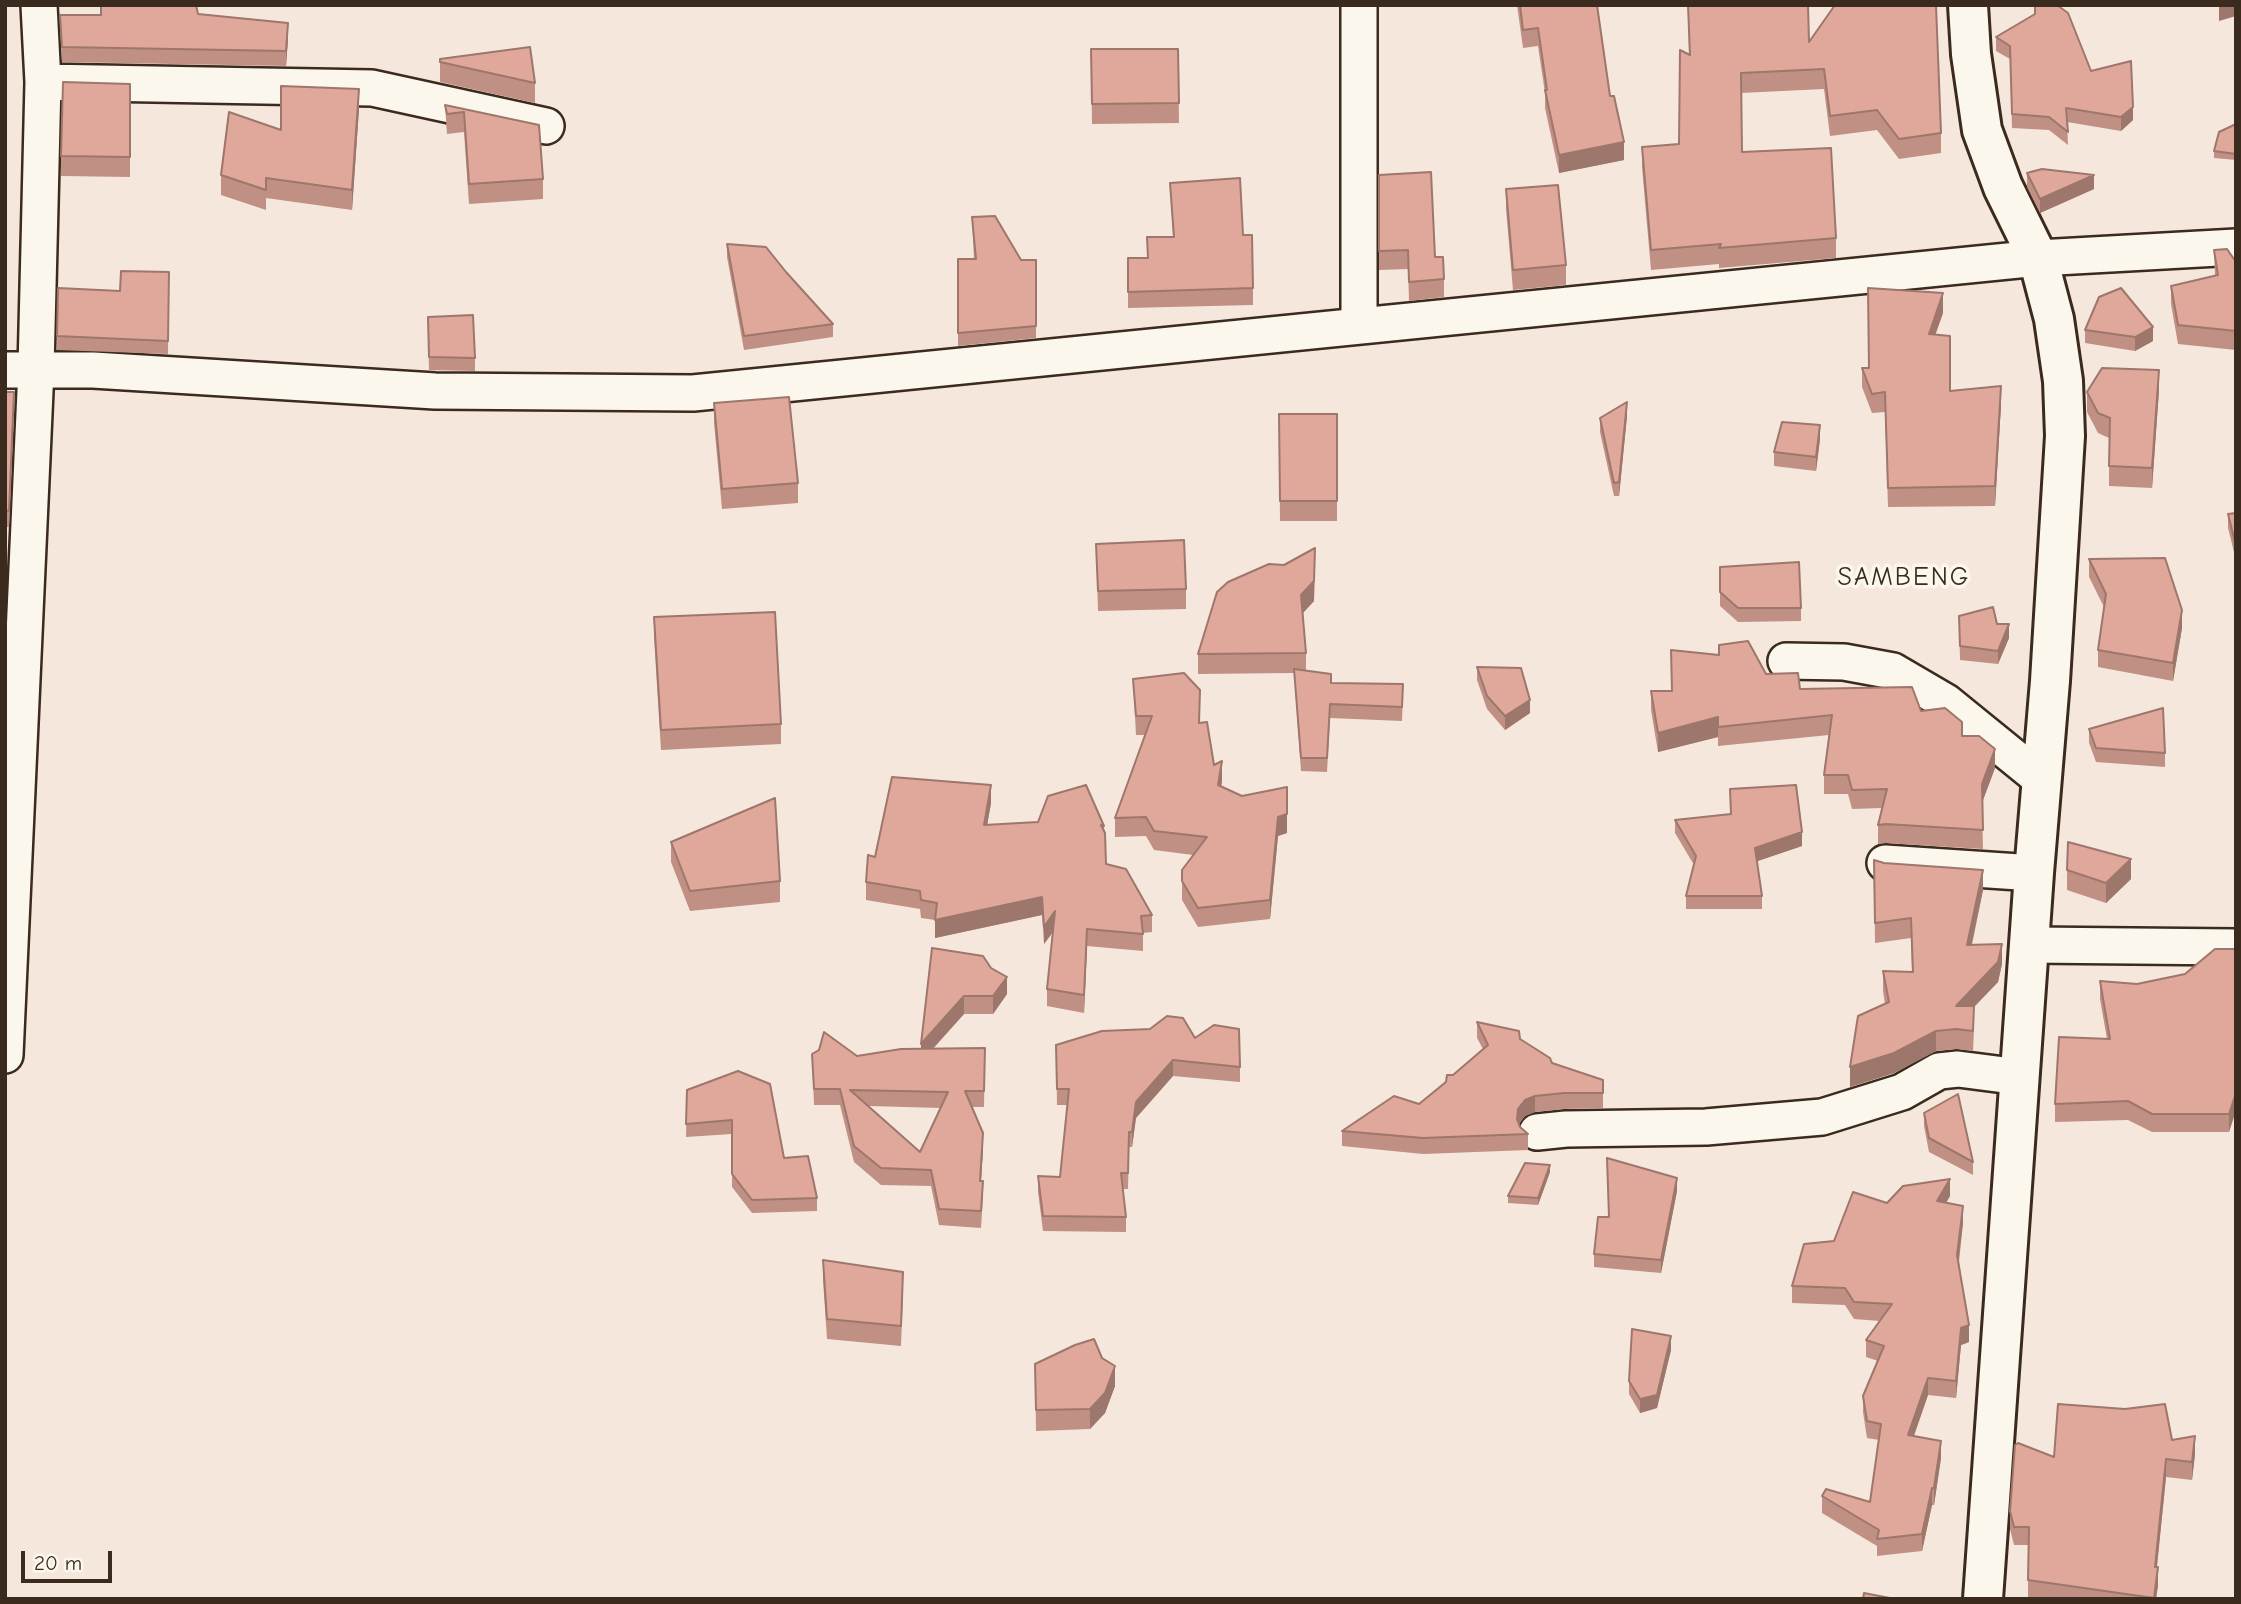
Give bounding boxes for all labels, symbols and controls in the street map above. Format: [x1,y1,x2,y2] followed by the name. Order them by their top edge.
[1838,562,1970,594] district label: SAMBENG
[24,1538,116,1582] scale bar
[34,1551,82,1575] text: 20 m

